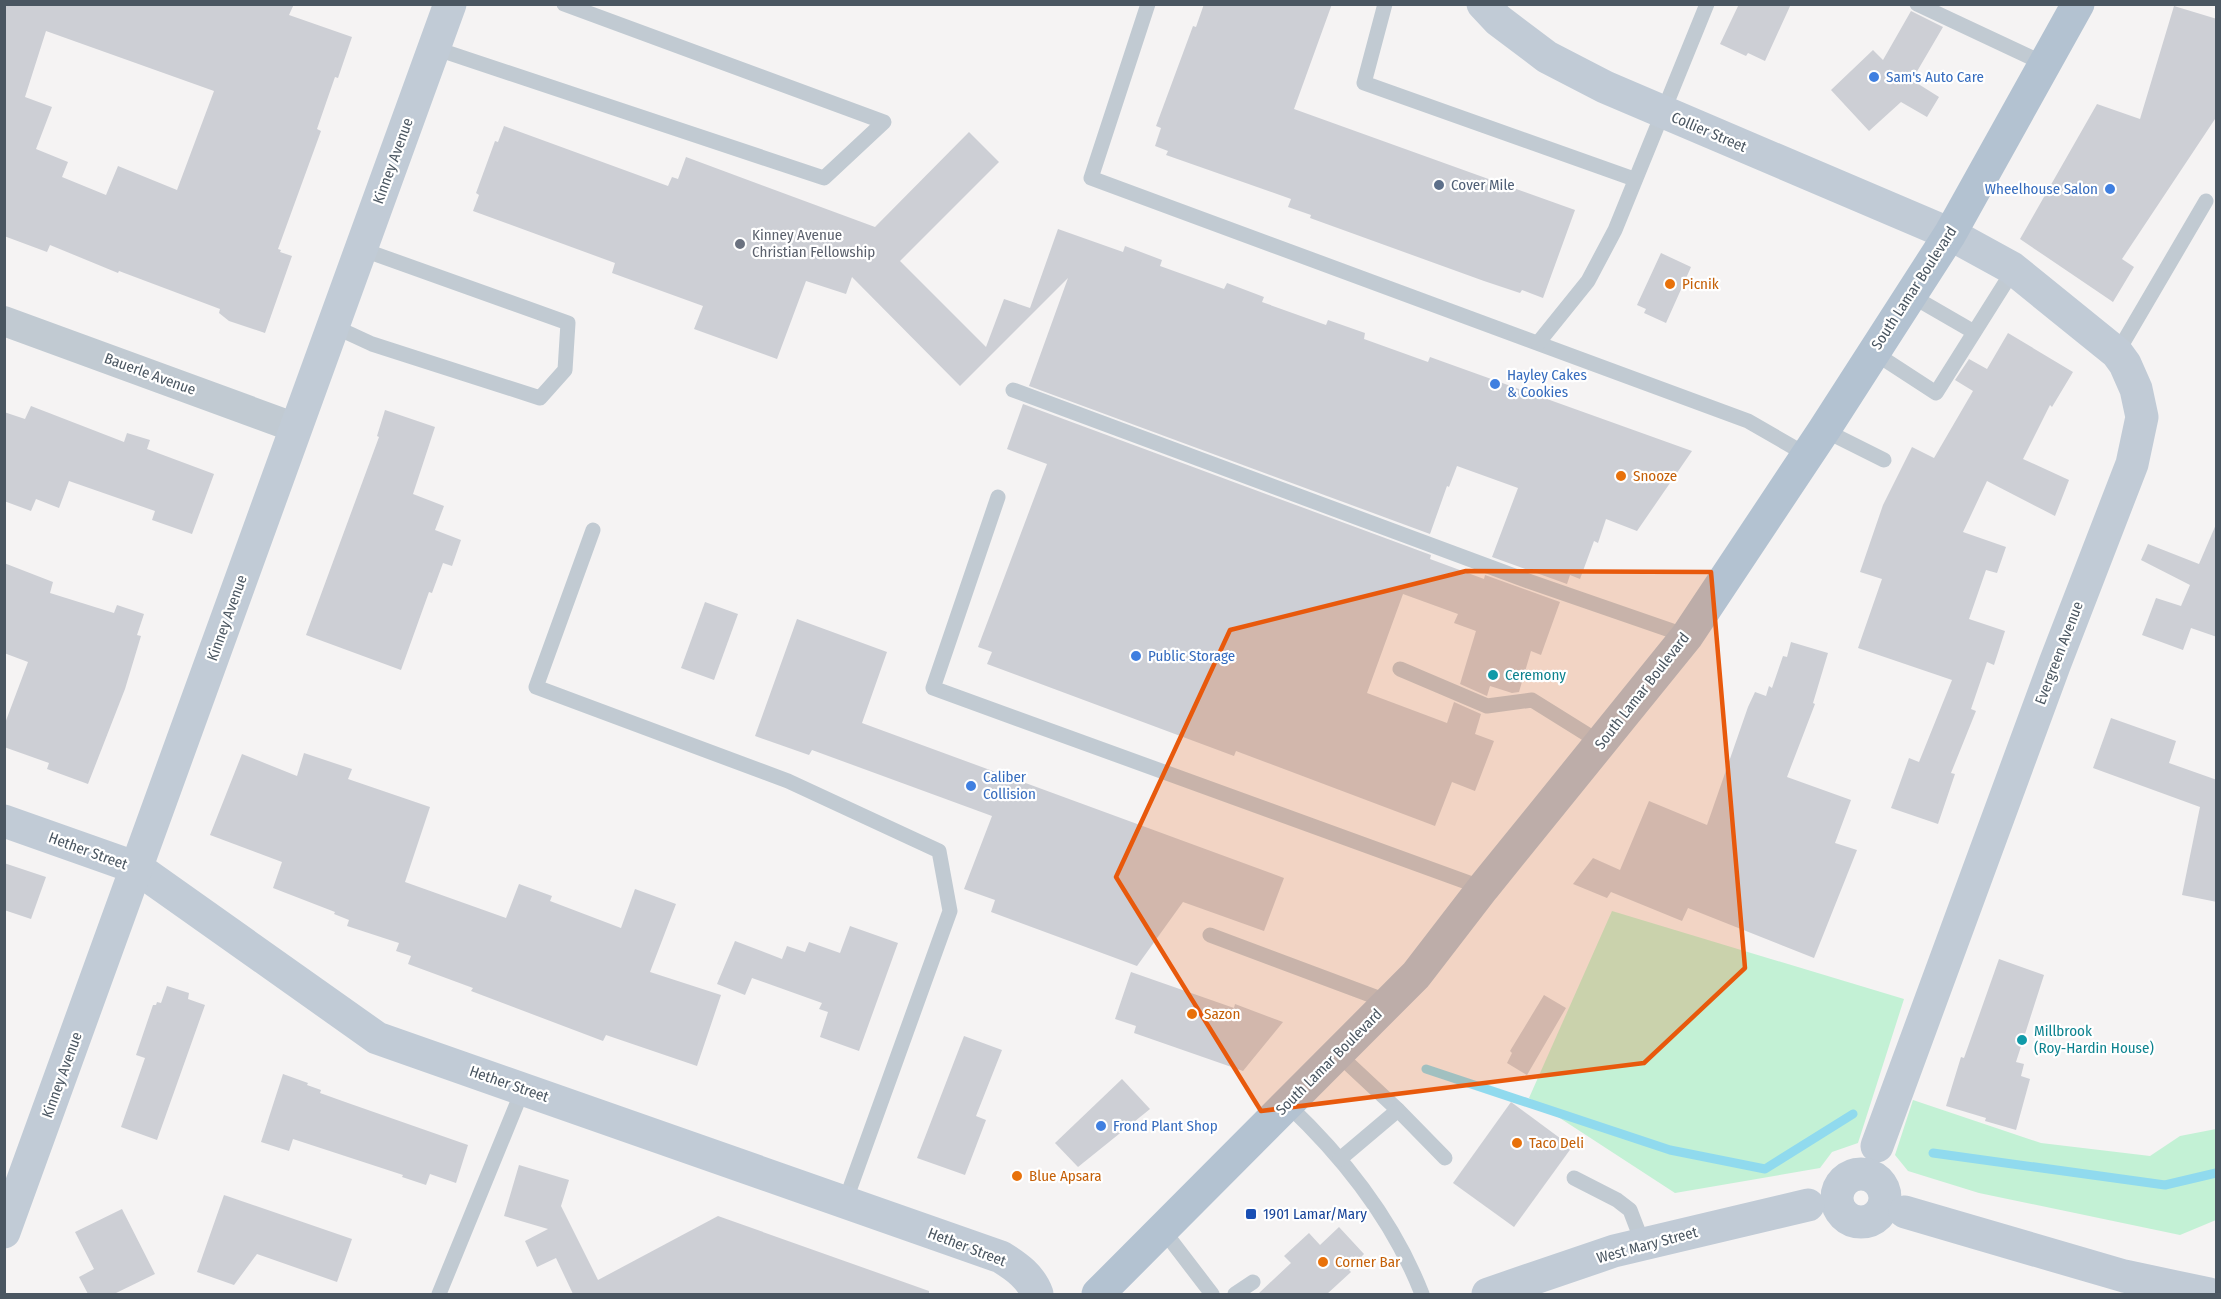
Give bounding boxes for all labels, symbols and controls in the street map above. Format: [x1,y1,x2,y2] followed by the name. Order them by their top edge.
[1886,68,1984,86] place label: Sam's Auto Care
[1867,70,1881,84] marker: Sam's Auto Care
[1669,108,1749,156] street label: Collier Street
[369,116,417,206] street label: Kinney Avenue
[1451,176,1515,194] place label: Cover Mile
[1432,178,1446,192] marker: Cover Mile
[1985,180,2098,198] place label: Wheelhouse Salon
[2103,182,2117,196] marker: Wheelhouse Salon
[1868,223,1960,353] street label: South Lamar Boulevard
[752,226,875,261] place label: Kinney Avenue Christian Fellowship
[733,237,747,251] marker: Kinney Avenue Christian Fellowship
[1682,275,1719,293] place label: Picnik
[1663,277,1677,291] marker: Picnik
[102,349,198,399] street label: Bauerle Avenue
[1507,366,1587,401] place label: Hayley Cakes & Cookies
[1488,377,1502,391] marker: Hayley Cakes & Cookies
[1633,467,1677,485] place label: Snooze
[1614,469,1628,483] marker: Snooze
[203,573,251,663] street label: Kinney Avenue
[2031,599,2087,707] street label: Evergreen Avenue
[1591,629,1693,753] street label: South Lamar Boulevard
[1148,647,1235,665] place label: Public Storage
[1129,649,1143,663] marker: Public Storage
[1505,666,1566,684] place label: Ceremony
[1486,668,1500,682] marker: Ceremony
[983,768,1036,803] place label: Caliber Collision
[964,779,978,793] marker: Caliber Collision
[46,828,130,874] street label: Hether Street
[1204,1005,1240,1023] place label: Sazon
[1272,1005,1386,1119] street label: South Lamar Boulevard
[1185,1007,1199,1021] marker: Sazon
[2034,1022,2154,1057] place label: Millbrook (Roy-Hardin House)
[38,1030,86,1120] street label: Kinney Avenue
[2015,1033,2029,1047] marker: Millbrook (Roy-Hardin House)
[467,1062,551,1106] street label: Hether Street
[1113,1117,1218,1135] place label: Frond Plant Shop
[1094,1119,1108,1133] marker: Frond Plant Shop
[1529,1134,1584,1152] place label: Taco Deli
[1510,1136,1524,1150] marker: Taco Deli
[1029,1167,1102,1185] place label: Blue Apsara
[1010,1169,1024,1183] marker: Blue Apsara
[1263,1205,1367,1223] place label: 1901 Lamar/Mary
[1244,1207,1258,1221] marker: 1901 Lamar/Mary
[1595,1223,1699,1267] street label: West Mary Street
[925,1224,1009,1270] street label: Hether Street
[1335,1253,1401,1271] place label: Corner Bar
[1316,1255,1330,1269] marker: Corner Bar

